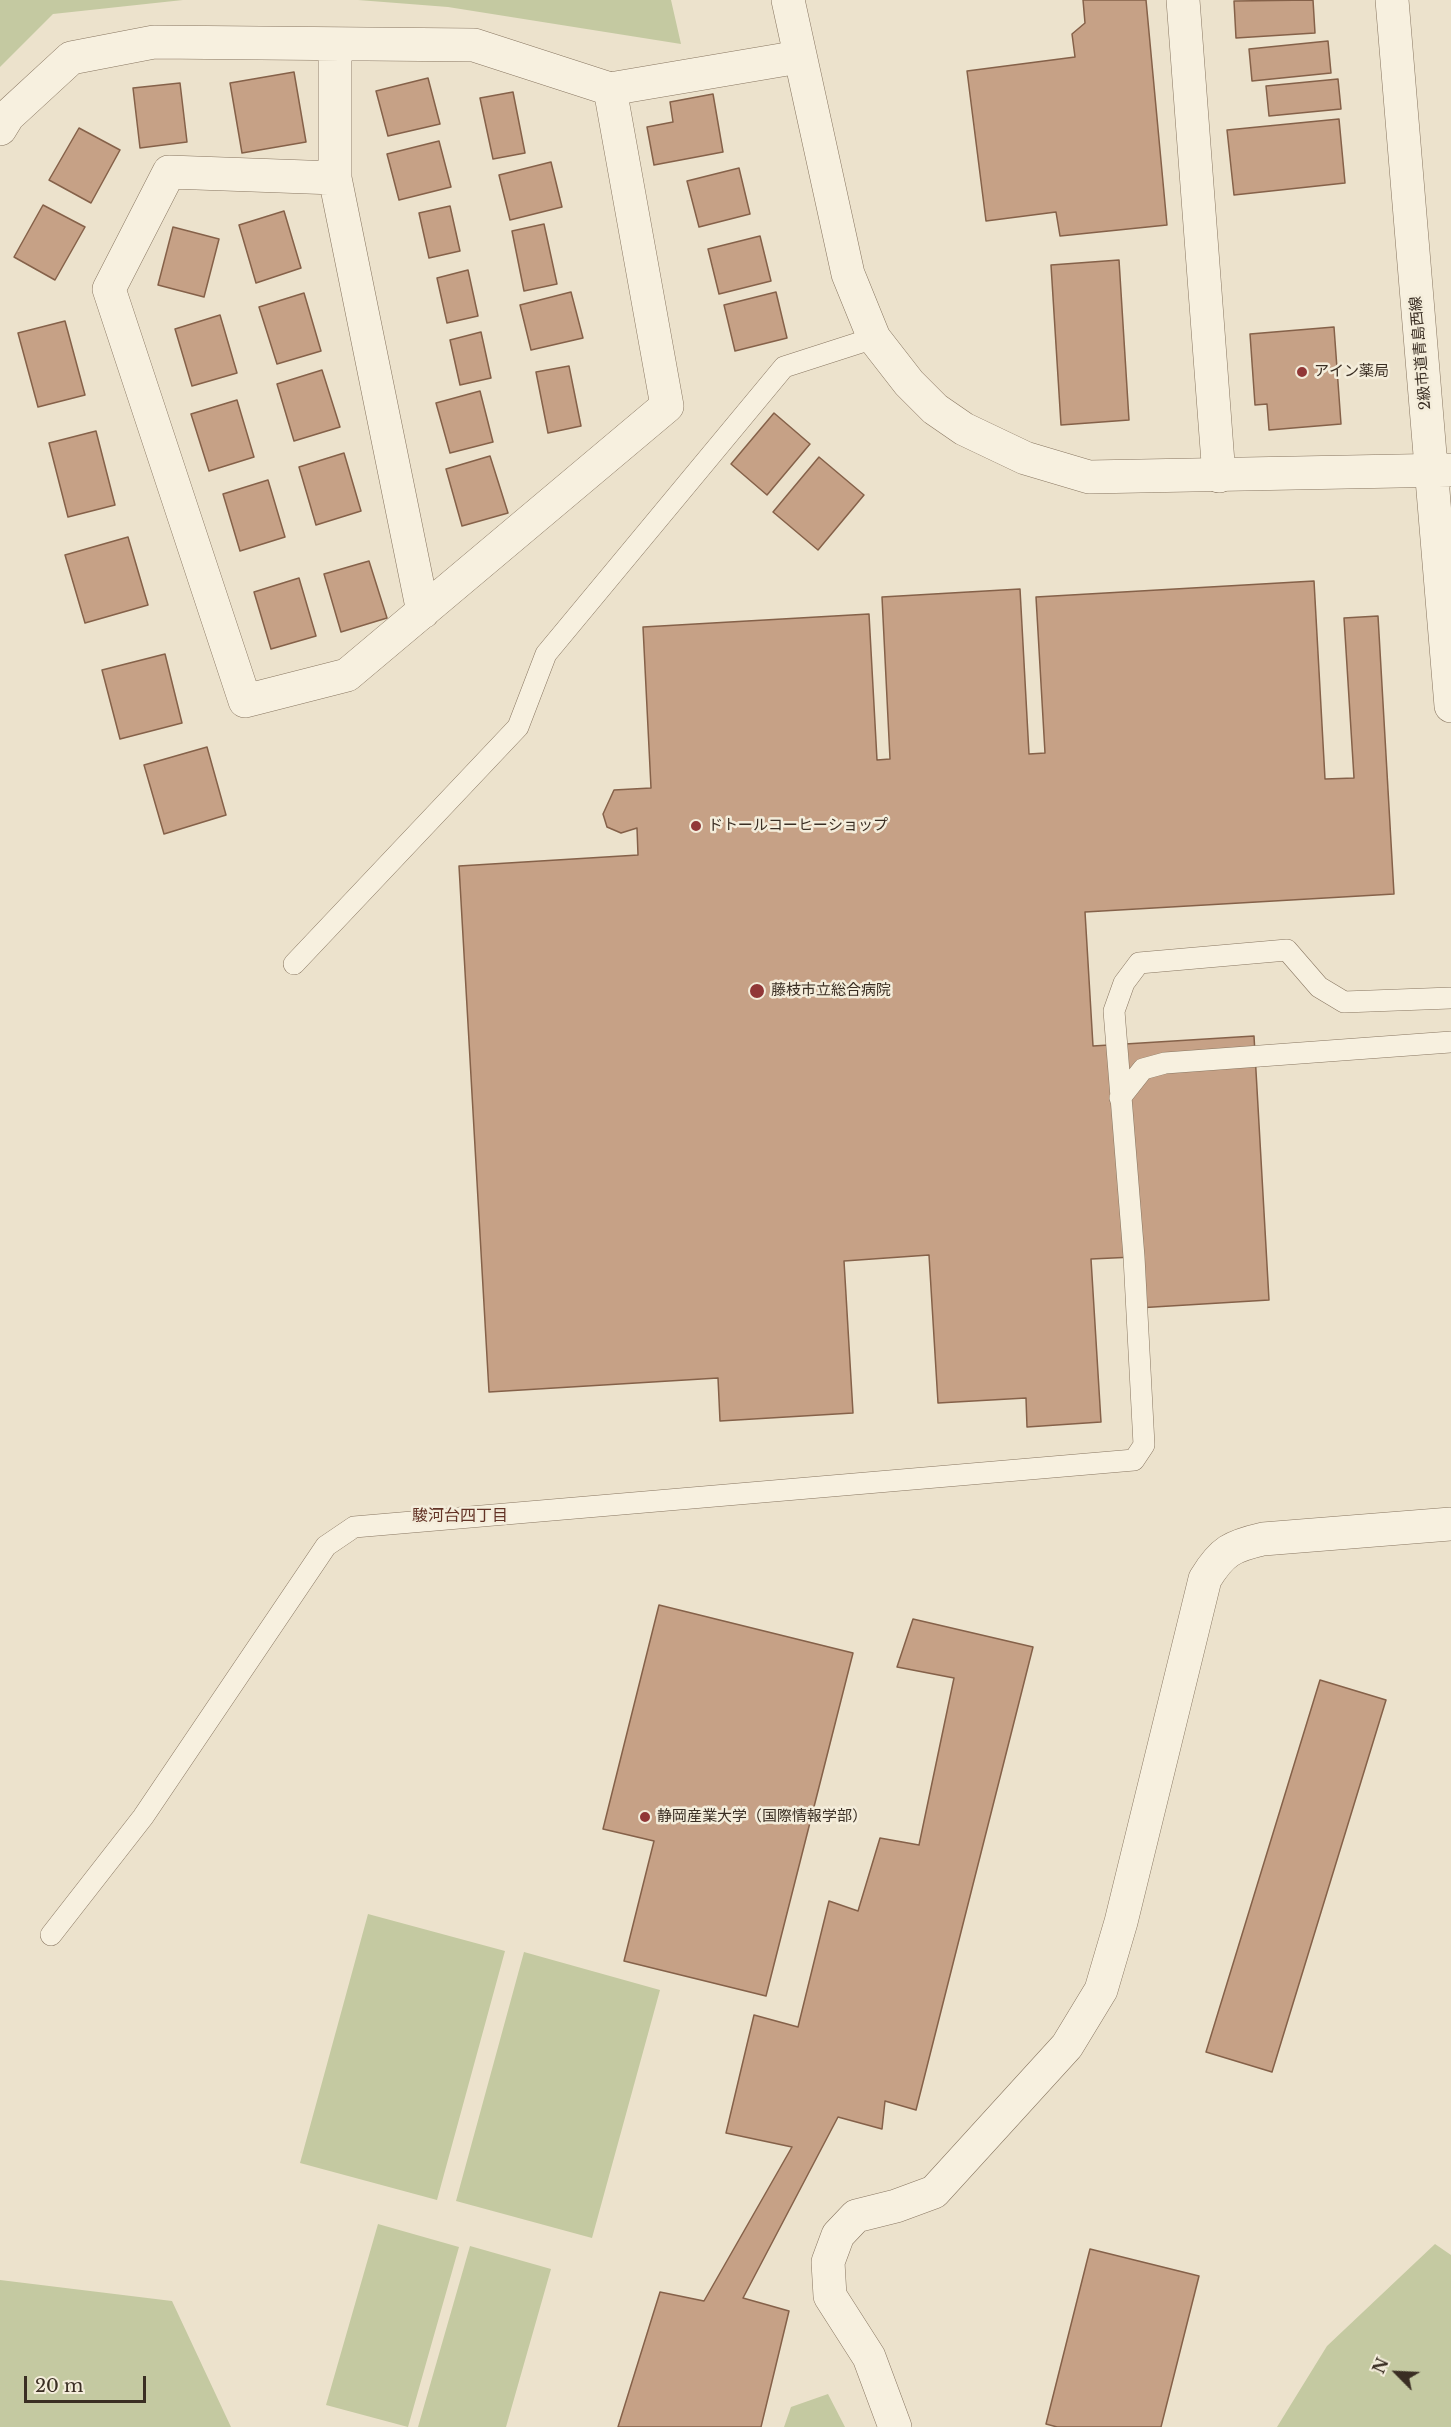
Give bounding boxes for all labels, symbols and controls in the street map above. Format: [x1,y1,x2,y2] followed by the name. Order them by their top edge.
[1407,295,1435,411] street label: 2級市道青島西線
[1314,363,1389,381] place label: アイン薬局
[1295,365,1309,379] marker: アイン薬局
[708,817,888,835] place label: ドトールコーヒーショップ
[689,819,703,833] marker: ドトールコーヒーショップ
[748,982,766,1000] marker: 藤枝市立総合病院
[771,982,891,1000] place label: 藤枝市立総合病院
[412,1506,508,1526] district label: 駿河台四丁目
[657,1808,867,1826] place label: 静岡産業大学（国際情報学部）
[638,1810,652,1824] marker: 静岡産業大学（国際情報学部）
[1367,2343,1427,2403] north arrow
[1368,2355,1393,2377] text: N
[27,2364,148,2402] scale bar
[35,2375,83,2397] text: 20 m

